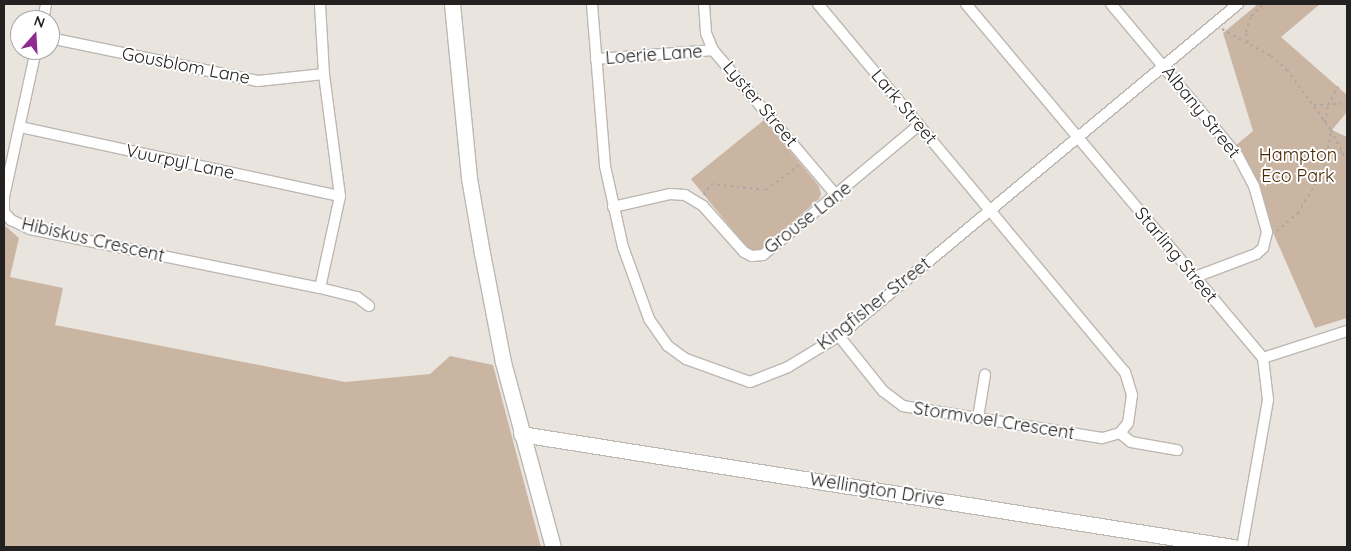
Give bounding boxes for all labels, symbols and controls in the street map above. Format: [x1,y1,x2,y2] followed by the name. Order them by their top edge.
[10,10,60,60] north arrow
[32,12,47,32] text: N
[605,41,703,69] street label: Loerie Lane
[120,43,252,89] street label: Gousblom Lane
[718,57,802,151] street label: Lyster Street
[1157,62,1245,162] street label: Albany Street
[866,65,942,149] street label: Lark Street
[124,140,236,184] street label: Vuurpyl Lane
[1259,145,1337,188] park label: Hampton Eco Park
[760,177,856,259] street label: Grouse Lane
[1130,203,1222,307] street label: Starling Street
[19,213,167,267] street label: Hibiskus Crescent
[813,253,935,355] street label: Kingfisher Street
[912,398,1076,444] street label: Stormvoel Crescent
[808,469,946,511] street label: Wellington Drive

